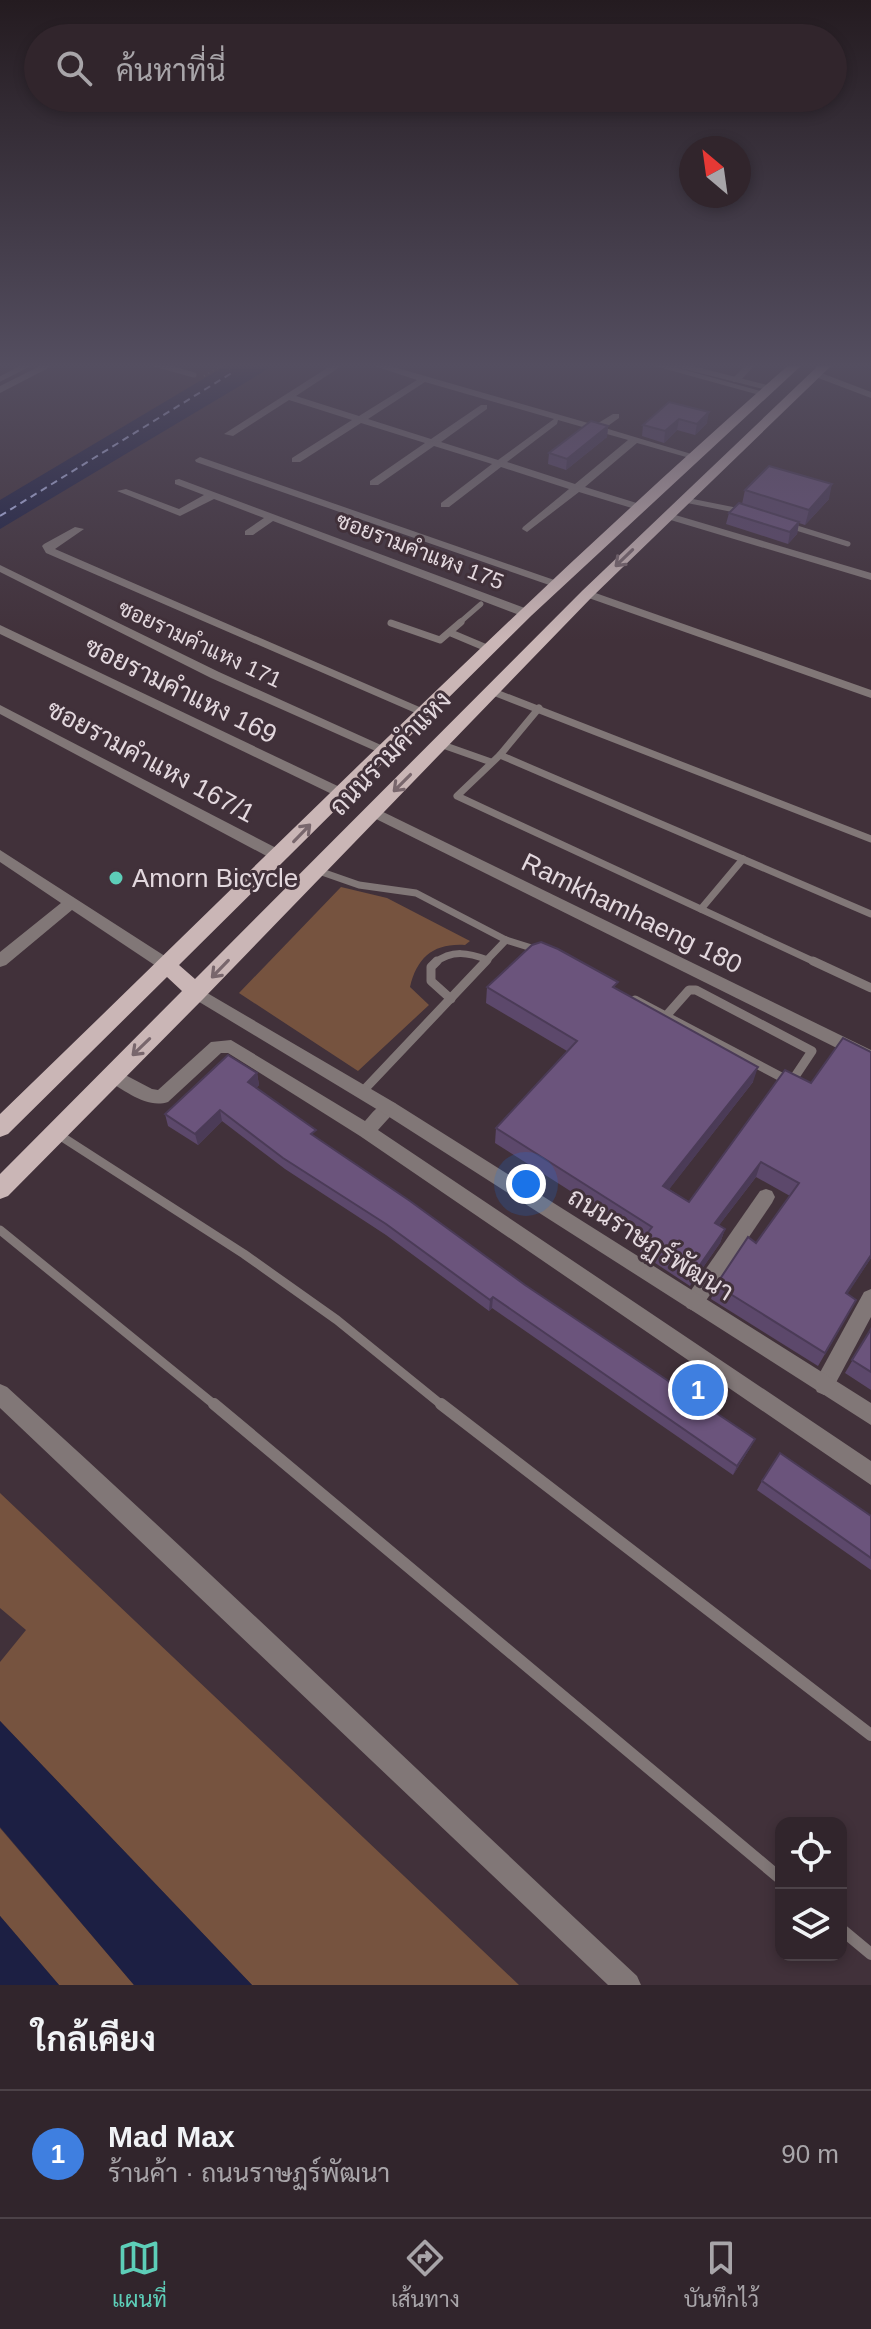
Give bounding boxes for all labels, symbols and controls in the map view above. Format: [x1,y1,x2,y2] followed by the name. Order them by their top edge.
[24,24,847,112] search box
[52,46,96,90] icon: search
[116,54,226,87] text: ค้นหาที่นี่
[679,136,751,208] north arrow
[333,508,507,594] street label: ซอยรามคำแหง 175
[615,548,634,567] one-way arrow
[114,595,286,693] street label: ซอยรามคำแหง 171
[80,631,282,749] street label: ซอยรามคำแหง 169
[323,685,457,821] street label: ถนนรามคำแหง
[42,693,260,829] street label: ซอยรามคำแหง 167/1
[392,773,411,793] one-way arrow
[292,824,311,843] one-way arrow
[517,847,747,979] street label: Ramkhamhaeng 180
[132,863,298,893] place label: Amorn Bicycle
[107,869,125,887] marker: Amorn Bicycle
[211,959,230,978] one-way arrow
[132,1037,151,1056] one-way arrow
[506,1164,546,1204] your location
[561,1179,740,1309] street label: ถนนราษฏร์พัฒนา
[672,1360,724,1420] pin: 1
[775,1817,847,1961] map controls
[775,1817,847,1889] button: locate
[775,1889,847,1961] button: layers
[32,2020,156,2058] text: ใกล้เคียง
[108,2120,235,2153] text: Mad Max
[51,2139,65,2169] text: 1
[781,2139,839,2169] text: 90 m
[108,2158,390,2188] text: ร้านค้า · ถนนราษฏร์พัฒนา
[112,2236,167,2313] tab: แผนที่
[391,2236,460,2313] tab: เส้นทาง
[684,2236,759,2313] tab: บันทึกไว้

